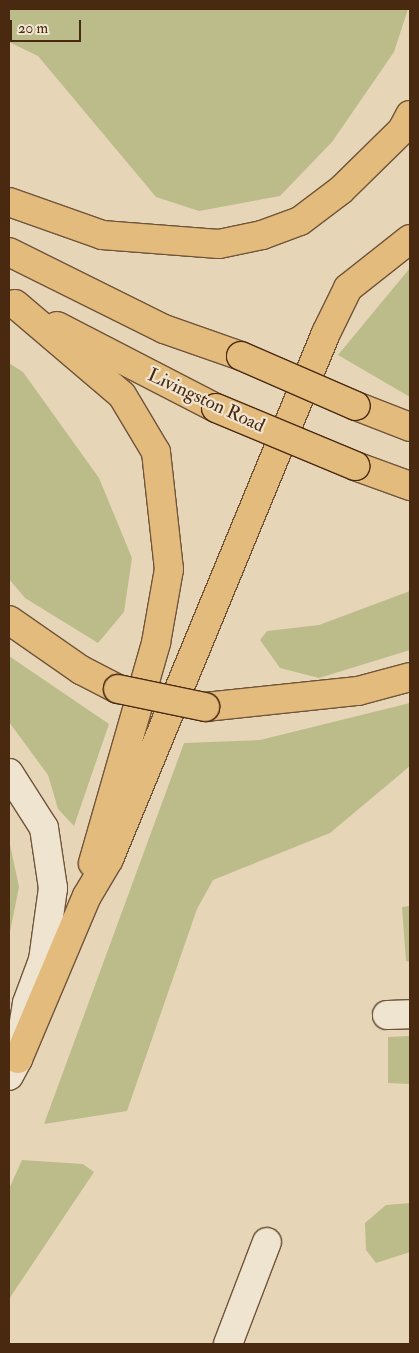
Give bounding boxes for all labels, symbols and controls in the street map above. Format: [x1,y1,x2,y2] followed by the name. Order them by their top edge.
[12,10,84,42] scale bar
[18,19,48,38] text: 20 m
[144,364,268,438] street label: Livingston Road

